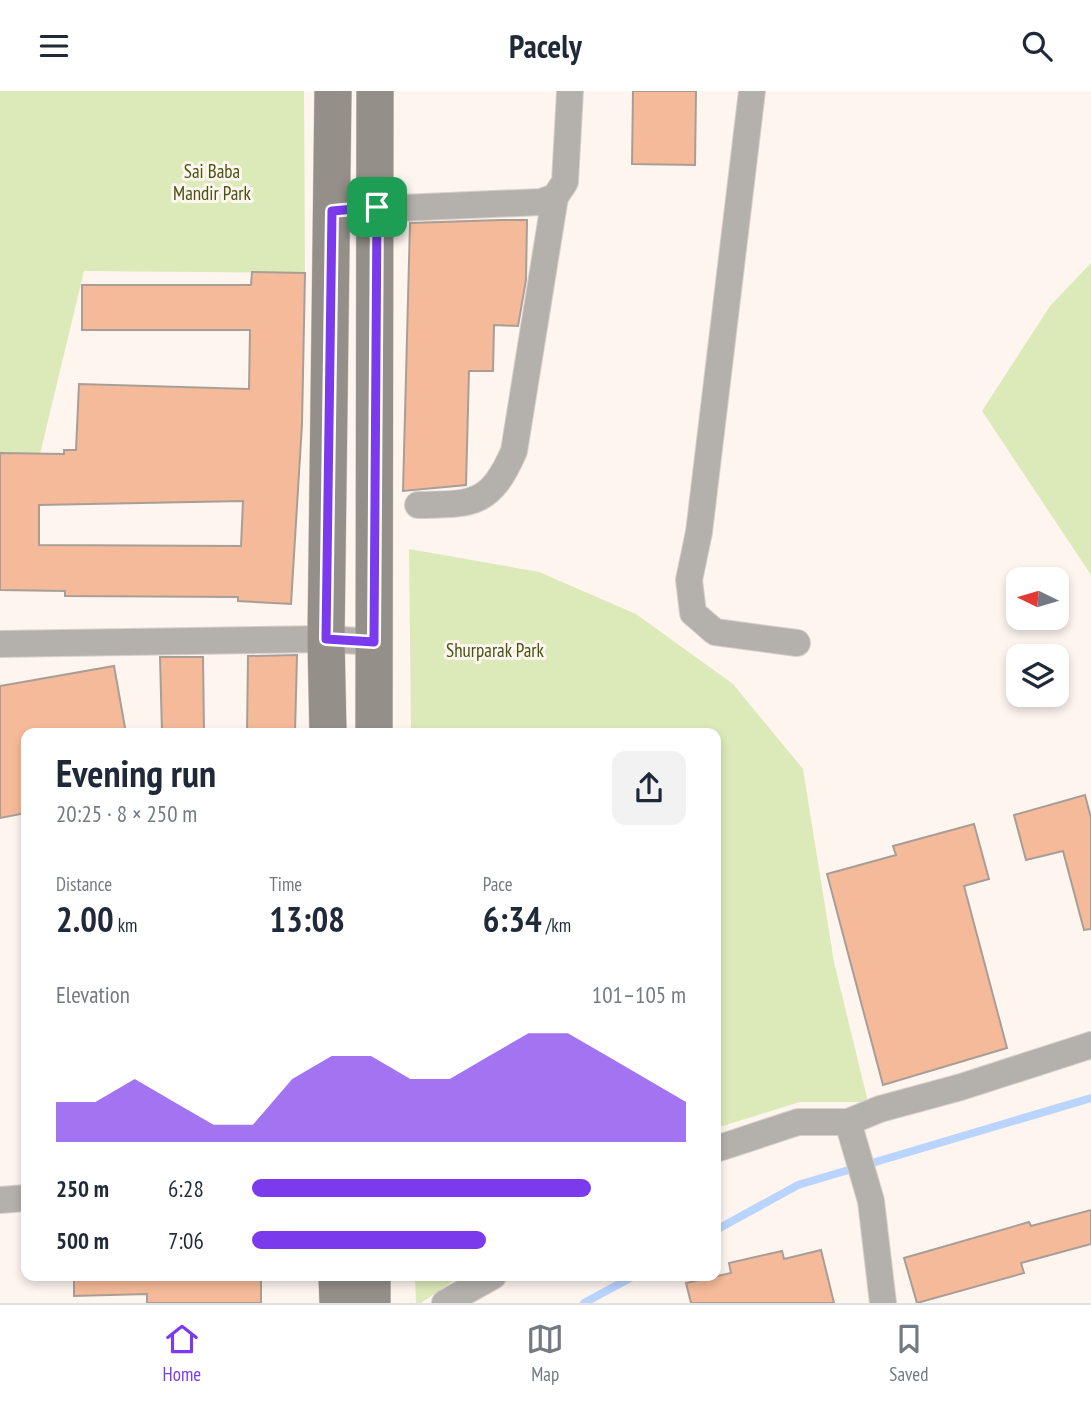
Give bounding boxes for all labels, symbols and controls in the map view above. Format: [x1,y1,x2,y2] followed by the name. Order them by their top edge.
[509,25,582,67] text: Pacely
[35,27,73,65] icon: menu
[1018,27,1056,65] icon: search
[173,159,252,205] park label: Sai Baba Mandir Park
[347,177,407,237] pin
[358,188,396,226] icon: arrive
[1006,567,1069,630] north arrow
[1006,567,1069,707] map controls
[446,638,545,662] park label: Shurparak Park
[1006,644,1069,707] button: layers
[56,748,216,797] text: Evening run
[612,751,686,825] button: share
[56,799,197,828] text: 20:25 · 8 × 250 m
[56,872,112,896] text: Distance
[269,872,302,896] text: Time
[483,872,513,896] text: Pace
[56,896,114,942] text: 2.00
[269,896,345,942] text: 13:08
[483,896,542,942] text: 6:34
[114,913,137,937] text: km
[542,913,571,937] text: /km
[56,980,130,1009] text: Elevation
[592,980,686,1009] text: 101–105 m
[56,1174,109,1203] text: 250 m
[168,1174,204,1203] text: 6:28
[56,1226,109,1255] text: 500 m
[168,1226,204,1255] text: 7:06
[163,1320,201,1386] tab: Home
[526,1320,564,1386] tab: Map
[889,1320,928,1386] tab: Saved

